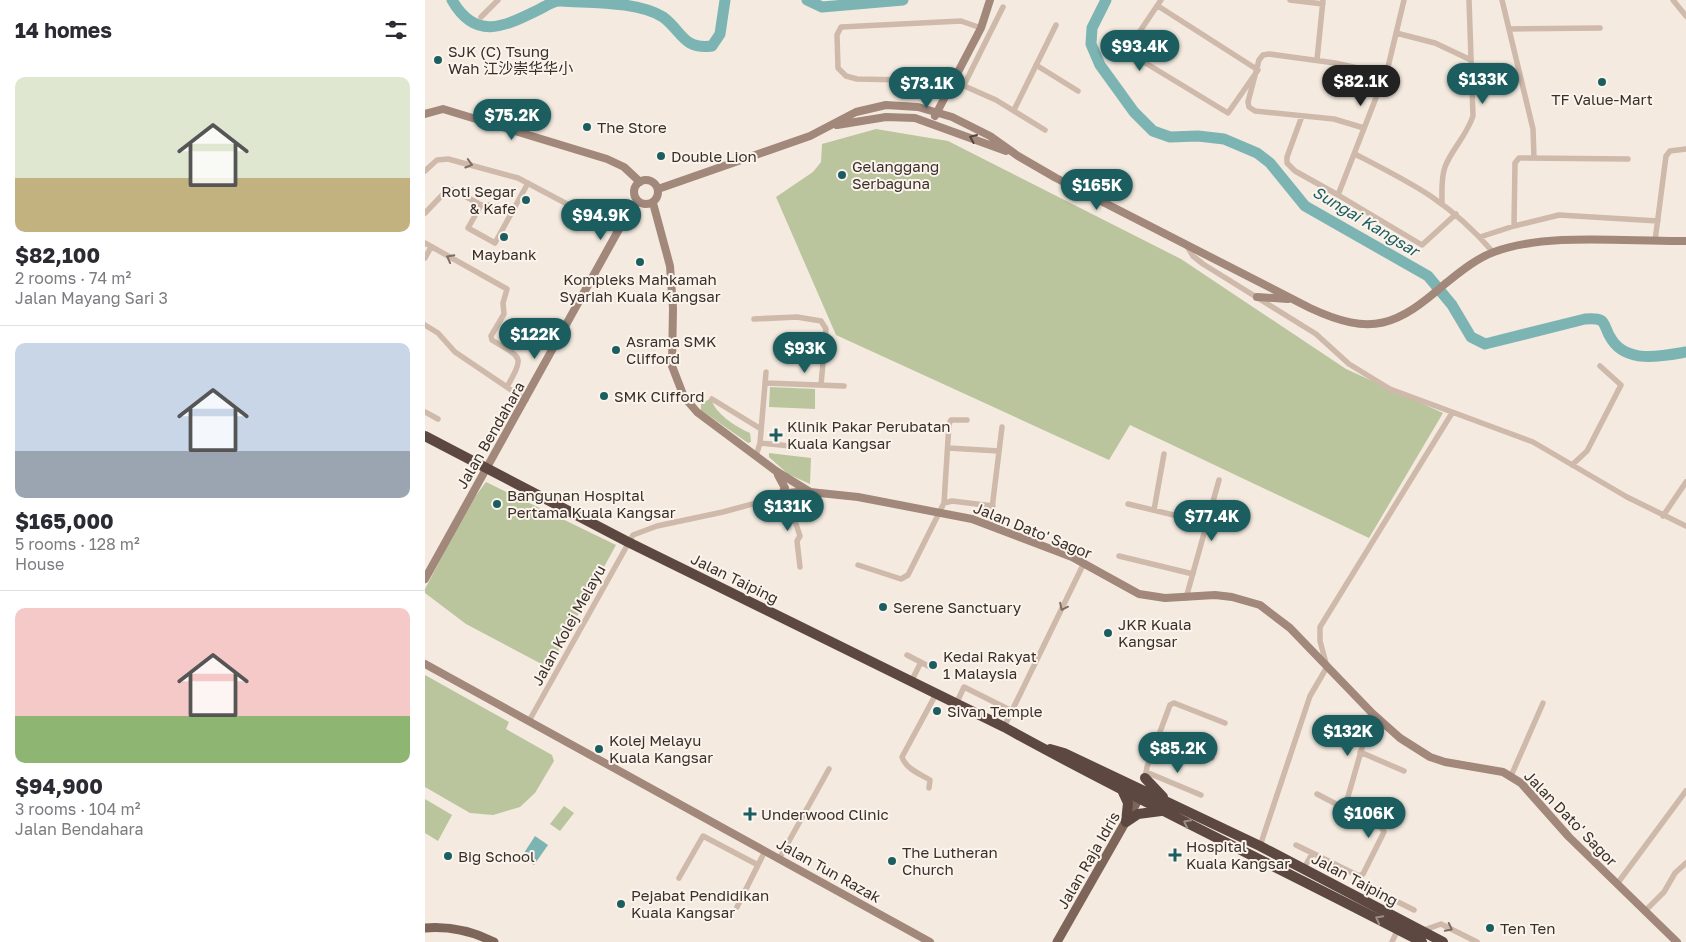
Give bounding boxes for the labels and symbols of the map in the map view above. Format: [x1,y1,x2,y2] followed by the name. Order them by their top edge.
[1099,30,1181,72] pin: $93.4K
[448,42,573,77] place label: SJK (C) Tsung Wah 江沙崇华华小
[432,54,444,66] marker: SJK (C) Tsung Wah 江沙崇华华小
[1448,62,1518,105] pin: $133K
[1320,64,1402,107] pin: $82.1K
[886,66,968,109] pin: $73.1K
[1596,76,1608,88] marker: TF Value-Mart
[1551,90,1653,108] place label: TF Value-Mart
[471,98,553,141] pin: $75.2K
[597,118,667,136] place label: The Store
[581,121,593,133] marker: The Store
[969,133,978,144] one-way arrow
[671,147,757,165] place label: Double Lion
[655,150,667,162] marker: Double Lion
[852,157,939,192] place label: Gelanggang Serbaguna
[464,159,472,169] one-way arrow
[1062,168,1132,211] pin: $165K
[836,169,848,181] marker: Gelanggang Serbaguna
[1309,181,1425,262] water label: Sungai Kangsar
[441,182,516,217] place label: Roti Segar & Kafe
[520,194,532,206] marker: Roti Segar & Kafe
[560,198,642,241] pin: $94.9K
[498,231,510,243] marker: Maybank
[472,245,537,263] place label: Maybank
[447,255,456,265] one-way arrow
[634,256,646,268] marker: Kompleks Mahkamah Syariah Kuala Kangsar
[559,270,721,305] place label: Kompleks Mahkamah Syariah Kuala Kangsar
[500,318,570,360] pin: $122K
[626,332,716,367] place label: Asrama SMK Clifford
[775,332,835,374] pin: $93K
[610,344,622,356] marker: Asrama SMK Clifford
[452,378,528,492] street label: Jalan Bendahara
[614,387,705,405] place label: SMK Clifford
[598,390,610,402] marker: SMK Clifford
[787,417,951,452] place label: Klinik Pakar Perubatan Kuala Kangsar
[769,428,783,442] marker: Klinik Pakar Perubatan Kuala Kangsar
[507,486,676,521] place label: Bangunan Hospital Pertama Kuala Kangsar
[753,490,823,532] pin: $131K
[491,498,503,510] marker: Bangunan Hospital Pertama Kuala Kangsar
[971,498,1095,562] street label: Jalan Dato' Sagor
[1171,500,1253,542] pin: $77.4K
[688,549,782,607] street label: Jalan Taiping
[527,561,609,689] street label: Jalan Kolej Melayu
[893,598,1022,616] place label: Serene Sanctuary
[877,601,889,613] marker: Serene Sanctuary
[1058,602,1069,611] one-way arrow
[1118,615,1192,650] place label: JKR Kuala Kangsar
[1102,627,1114,639] marker: JKR Kuala Kangsar
[943,647,1037,682] place label: Kedai Rakyat 1 Malaysia
[927,659,939,671] marker: Kedai Rakyat 1 Malaysia
[947,702,1043,720] place label: Sivan Temple
[931,705,943,717] marker: Sivan Temple
[1313,714,1383,757] pin: $132K
[609,731,713,766] place label: Kolej Melayu Kuala Kangsar
[1137,732,1219,774] pin: $85.2K
[593,743,605,755] marker: Kolej Melayu Kuala Kangsar
[1521,766,1621,870] street label: Jalan Dato' Sagor
[1334,796,1404,839] pin: $106K
[761,805,889,823] place label: Underwood Clinic
[743,807,757,821] marker: Underwood Clinic
[1053,808,1123,912] street label: Jalan Raja Idris
[1183,818,1192,829] one-way arrow
[774,834,885,906] street label: Jalan Tun Razak
[1186,837,1290,872] place label: Hospital Kuala Kangsar
[902,843,998,878] place label: The Lutheran Church
[458,847,535,865] place label: Big School
[1168,848,1182,862] marker: Hospital Kuala Kangsar
[1309,849,1401,909] street label: Jalan Taiping
[442,850,454,862] marker: Big School
[886,855,898,867] marker: The Lutheran Church
[631,886,769,921] place label: Pejabat Pendidikan Kuala Kangsar
[615,898,627,910] marker: Pejabat Pendidikan Kuala Kangsar
[1375,915,1384,925] one-way arrow
[1500,919,1556,937] place label: Ten Ten
[1444,922,1453,932] one-way arrow
[1484,922,1496,934] marker: Ten Ten

